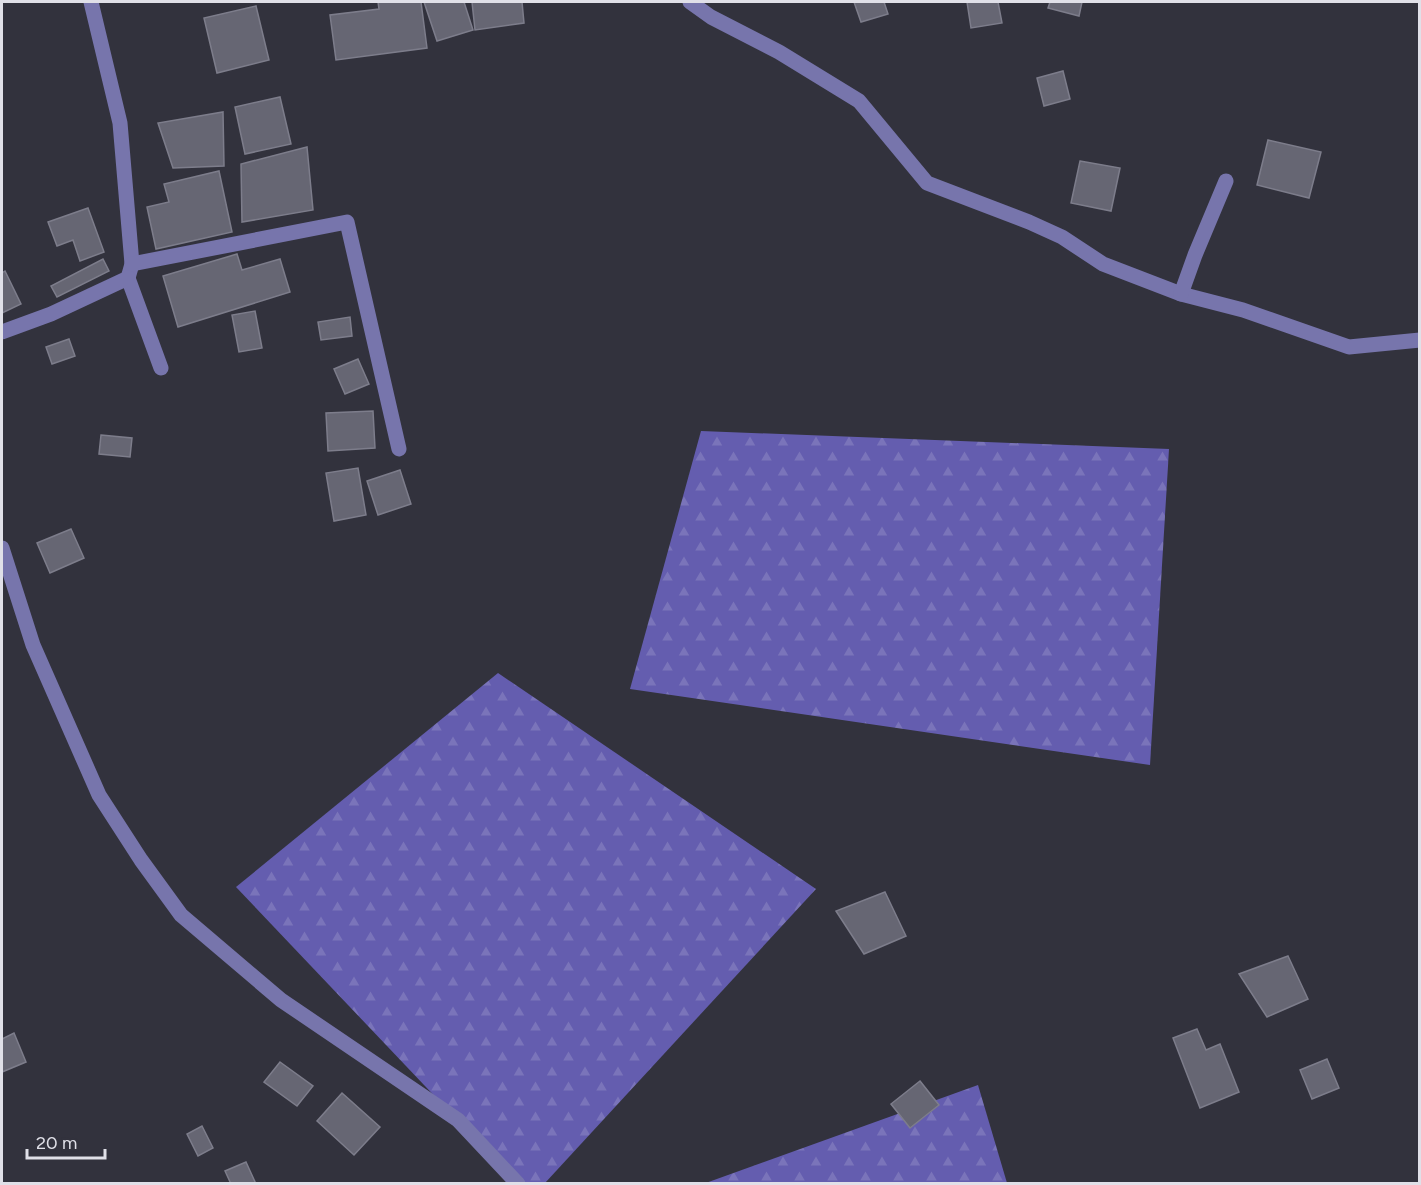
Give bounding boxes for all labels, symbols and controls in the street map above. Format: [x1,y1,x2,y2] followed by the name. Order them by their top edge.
[27,1122,105,1160] scale bar
[36,1132,77,1154] text: 20 m

